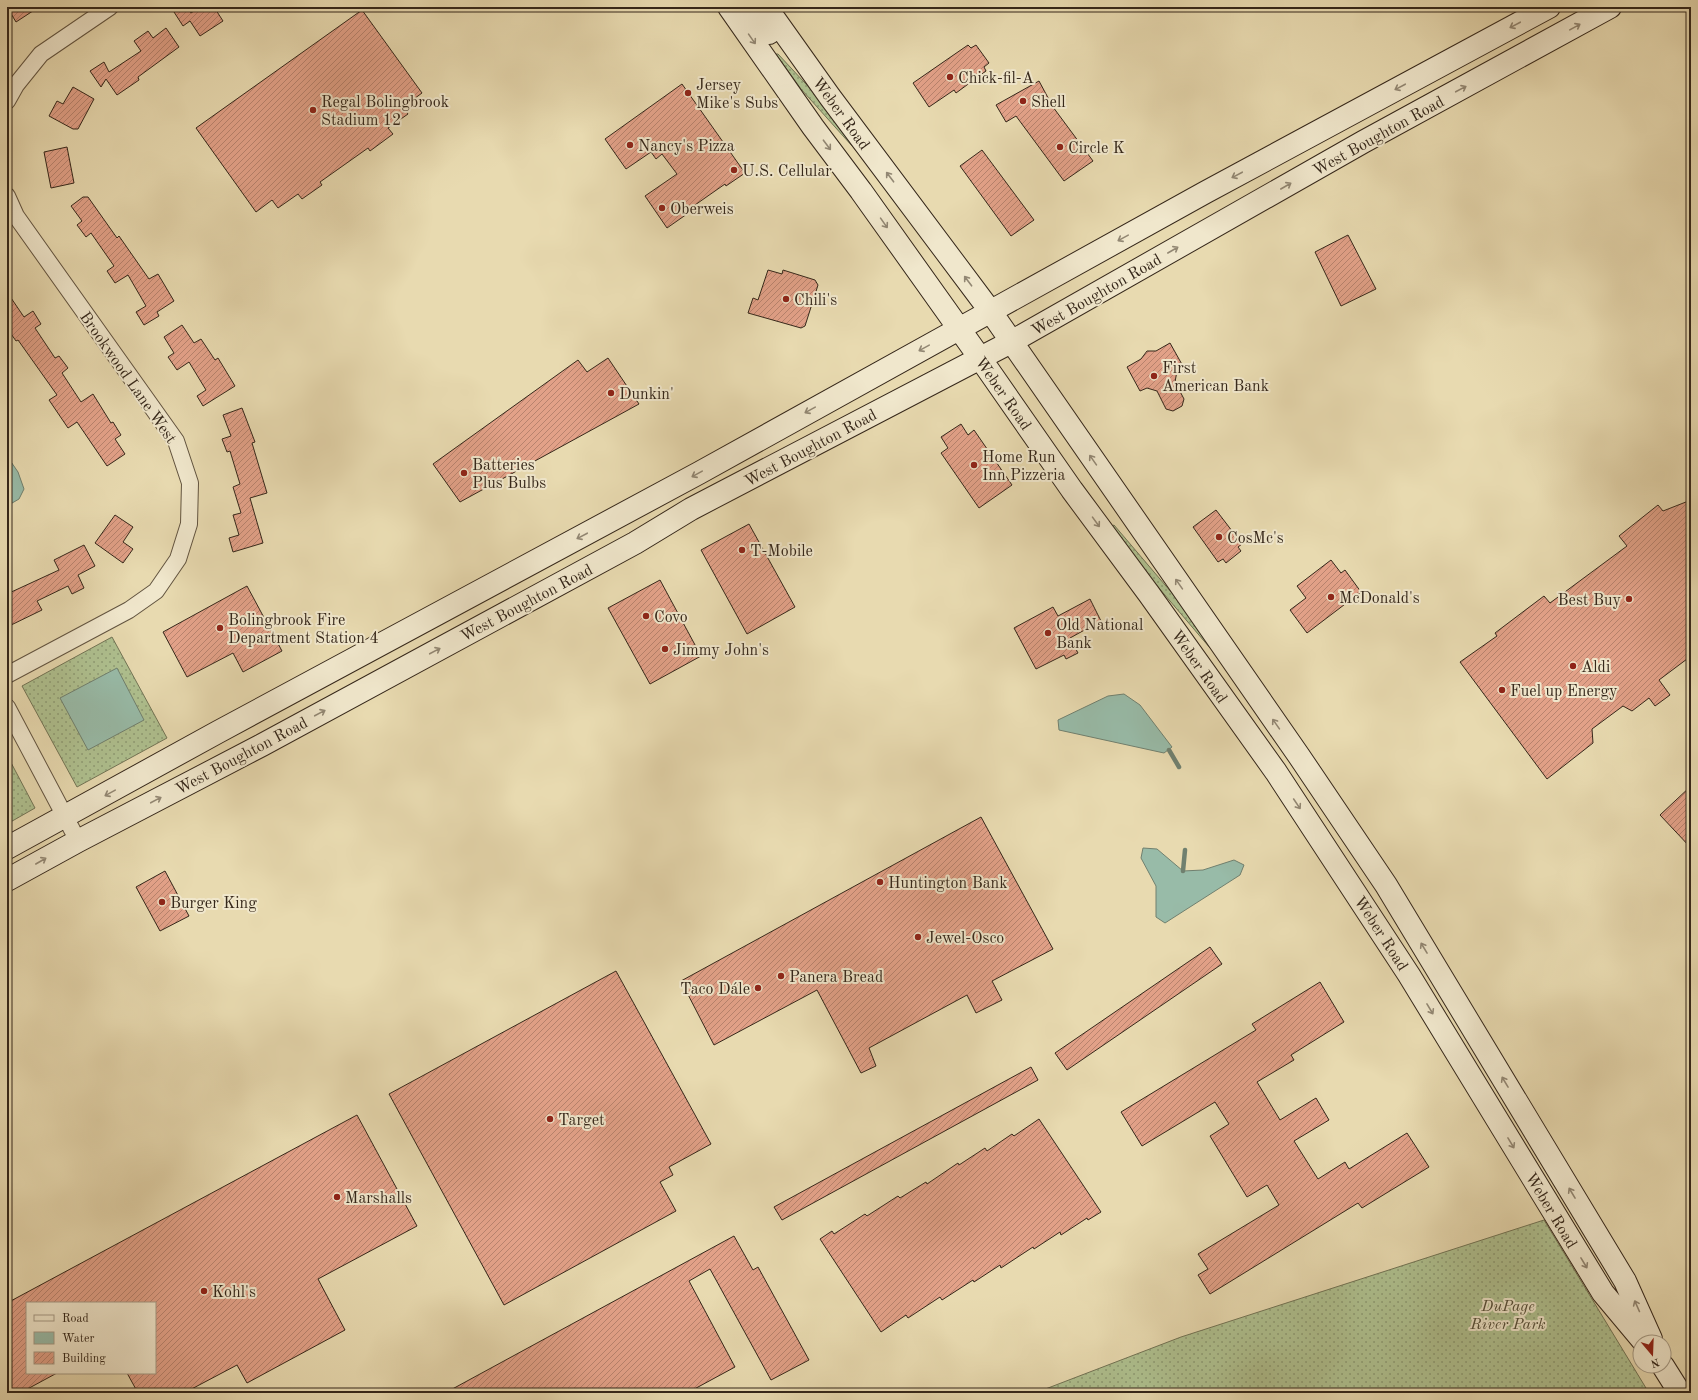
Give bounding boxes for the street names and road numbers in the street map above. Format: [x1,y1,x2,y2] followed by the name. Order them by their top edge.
[809,75,872,153] street label: Weber Road
[1311,94,1447,179] street label: West Boughton Road
[1029,252,1165,339] street label: West Boughton Road
[76,309,179,447] street label: Brookwood Lane West
[971,355,1033,434] street label: Weber Road
[742,407,880,490] street label: West Boughton Road
[458,562,596,645] street label: West Boughton Road
[1167,628,1229,707] street label: Weber Road
[173,715,311,798] street label: West Boughton Road
[1350,894,1410,974] street label: Weber Road
[1521,1170,1579,1252] street label: Weber Road

